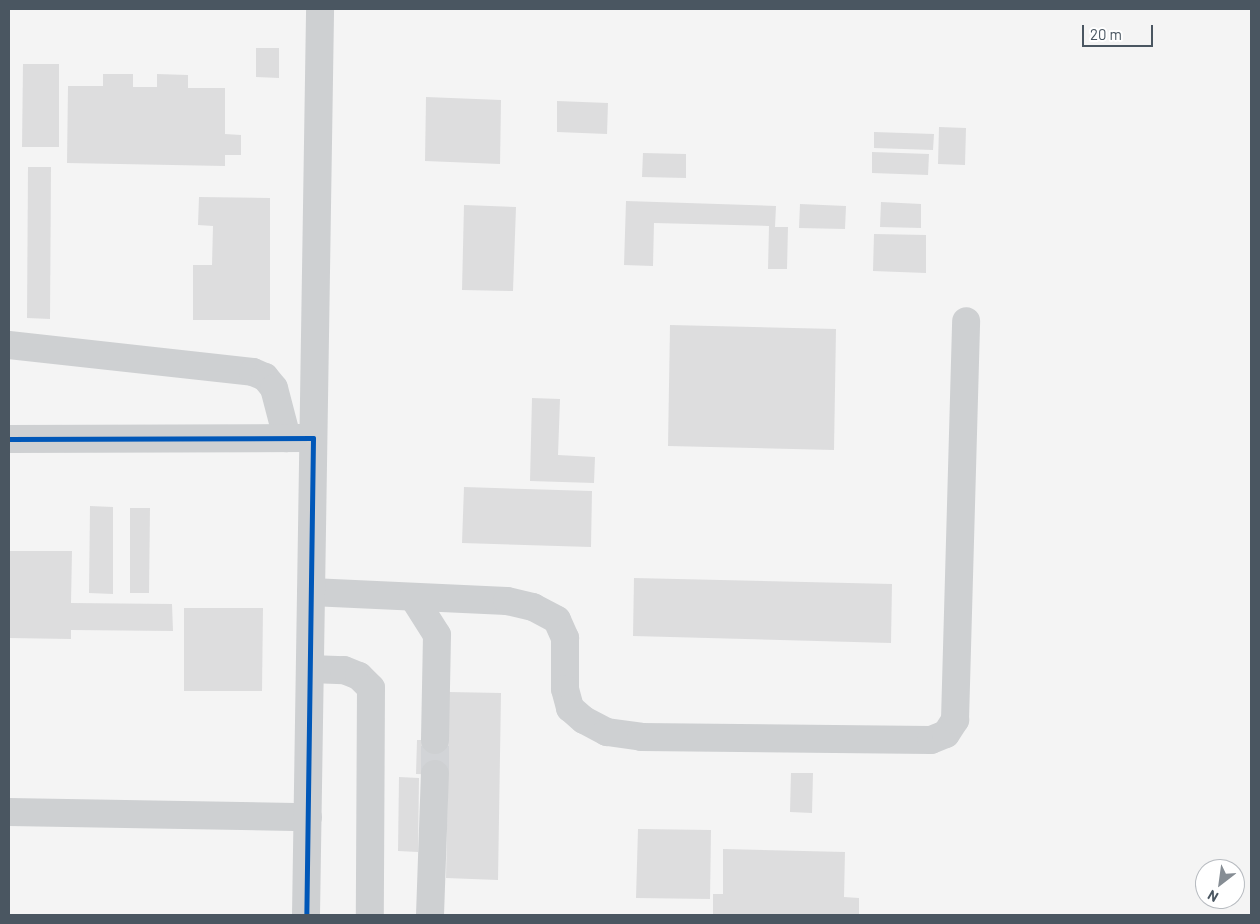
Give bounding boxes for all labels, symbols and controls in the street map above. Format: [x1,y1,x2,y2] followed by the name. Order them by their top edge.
[1085,15,1156,47] scale bar
[1090,25,1122,43] text: 20 m
[1195,859,1245,909] north arrow
[1204,887,1221,906] text: N

